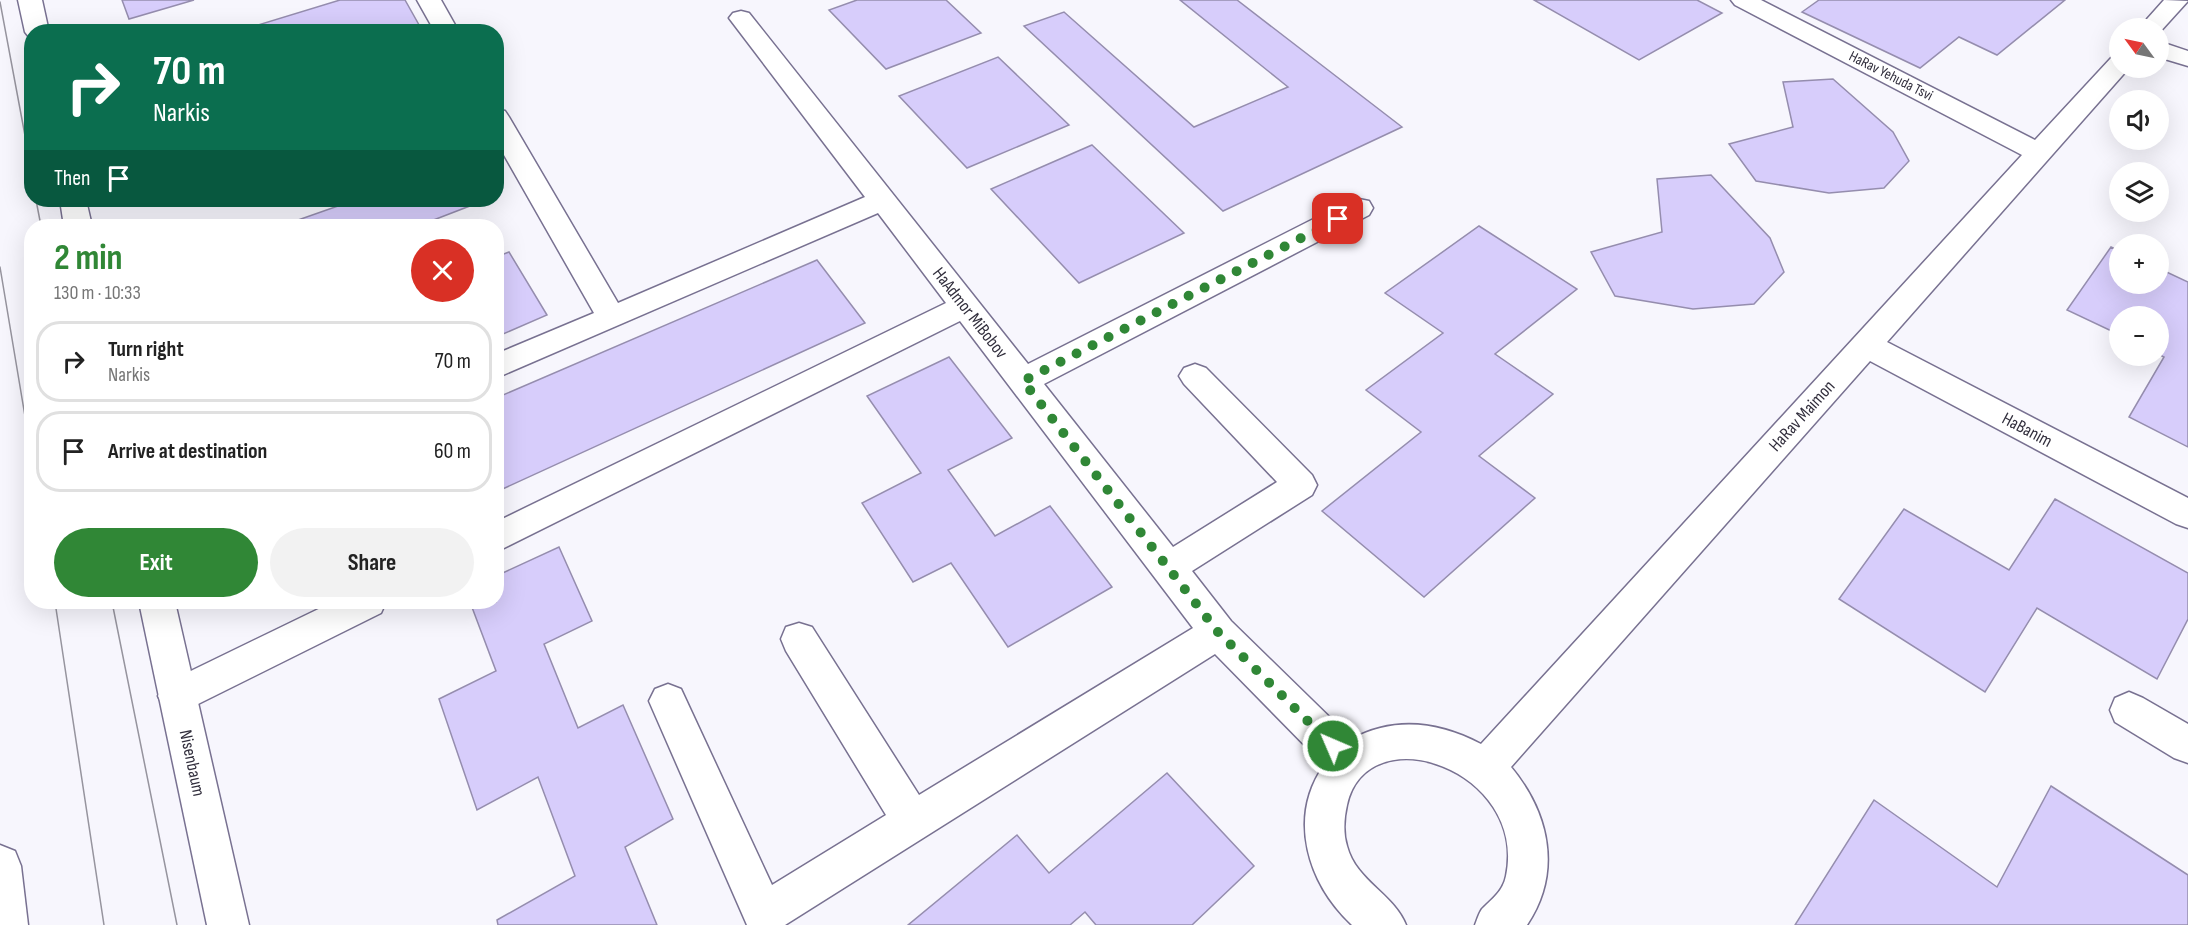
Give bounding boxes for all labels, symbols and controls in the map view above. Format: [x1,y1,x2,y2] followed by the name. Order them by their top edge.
[2109,18,2169,78] north arrow
[2109,18,2169,366] map controls
[153,46,226,97] text: 70 m
[1846,47,1936,105] street label: HaRav Yehuda Tsvi
[54,48,132,126] icon: right
[2109,90,2169,150] button: sound
[153,97,210,129] text: Narkis
[102,162,135,195] icon: arrive
[2109,162,2169,222] button: layers
[54,165,90,192] text: Then
[1312,193,1363,244] pin
[1321,202,1354,235] icon: arrive
[2109,234,2169,294] button: +
[54,237,123,280] text: 2 min
[411,239,474,302] button: close
[928,263,1012,363] street label: HaAdmor MiBobov
[54,281,141,305] text: 130 m · 10:33
[2109,306,2169,366] button: −
[108,336,184,363] text: Turn right
[57,345,90,378] icon: right
[435,348,471,375] text: 70 m
[108,363,150,387] text: Narkis
[1765,376,1839,456] street label: HaRav Maimon
[1998,408,2056,452] street label: HaBanim
[57,435,90,468] icon: arrive
[108,438,267,465] text: Arrive at destination
[434,438,471,465] text: 60 m
[54,528,258,597] button: Exit
[270,528,474,597] button: Share
[1301,714,1365,778] position arrow
[175,728,209,798] street label: Nisenbaum

